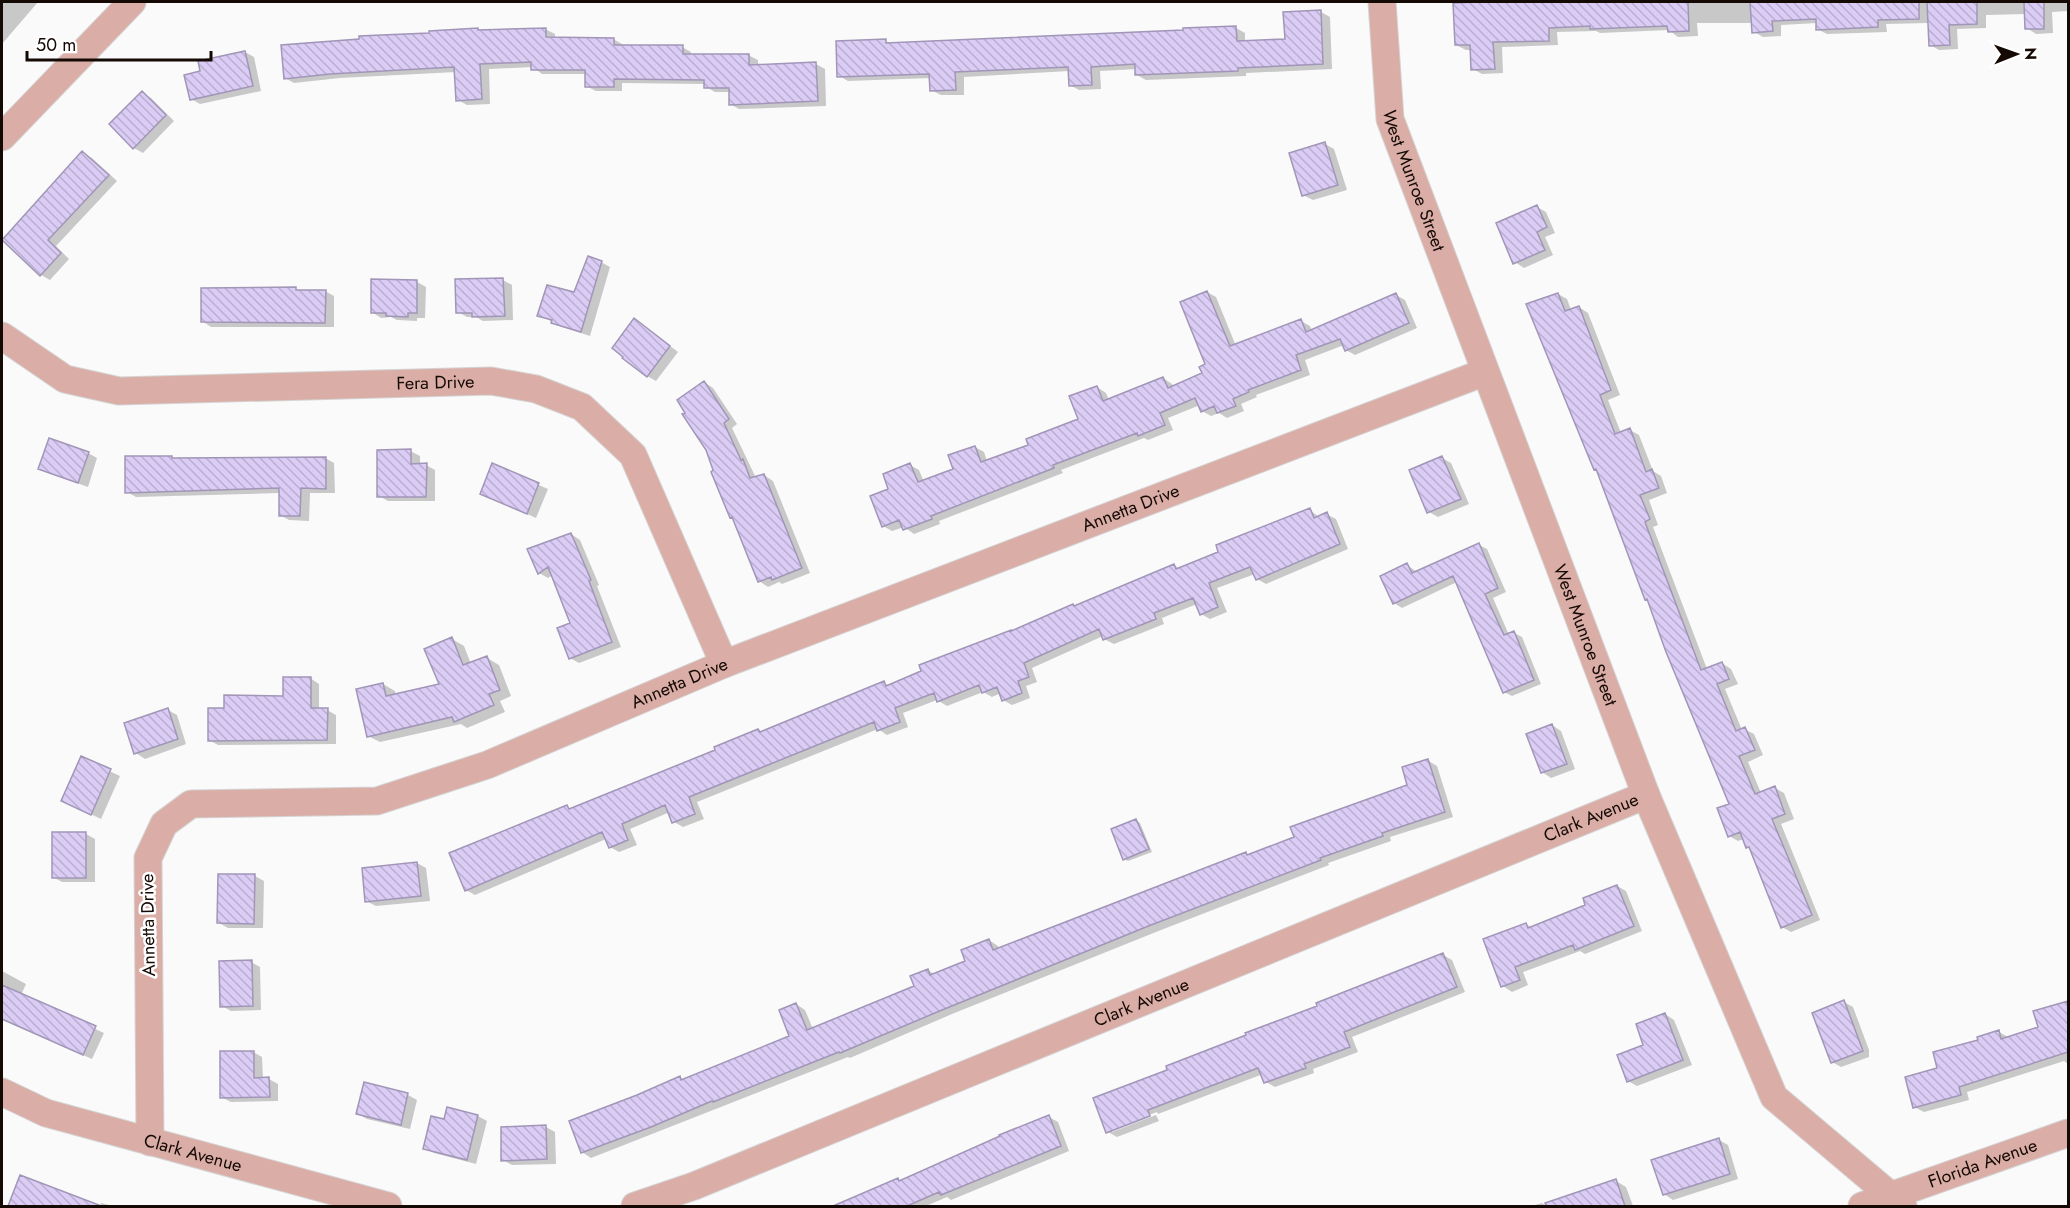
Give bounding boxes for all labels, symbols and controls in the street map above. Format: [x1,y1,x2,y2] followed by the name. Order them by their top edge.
[27,24,212,62] scale bar
[1986,24,2046,84] north arrow
[36,32,76,58] text: 50 m
[2019,47,2042,60] text: N
[1376,109,1452,256] street label: West Munroe Street
[396,368,475,397] street label: Fera Drive
[1078,477,1183,539] street label: Annetta Drive
[1547,560,1624,710] street label: West Munroe Street
[627,651,732,715] street label: Annetta Drive
[1539,786,1643,849] street label: Clark Avenue
[134,873,162,977] street label: Annetta Drive
[1090,971,1193,1033] street label: Clark Avenue
[141,1127,245,1179] street label: Clark Avenue
[1924,1132,2041,1195] street label: Florida Avenue

